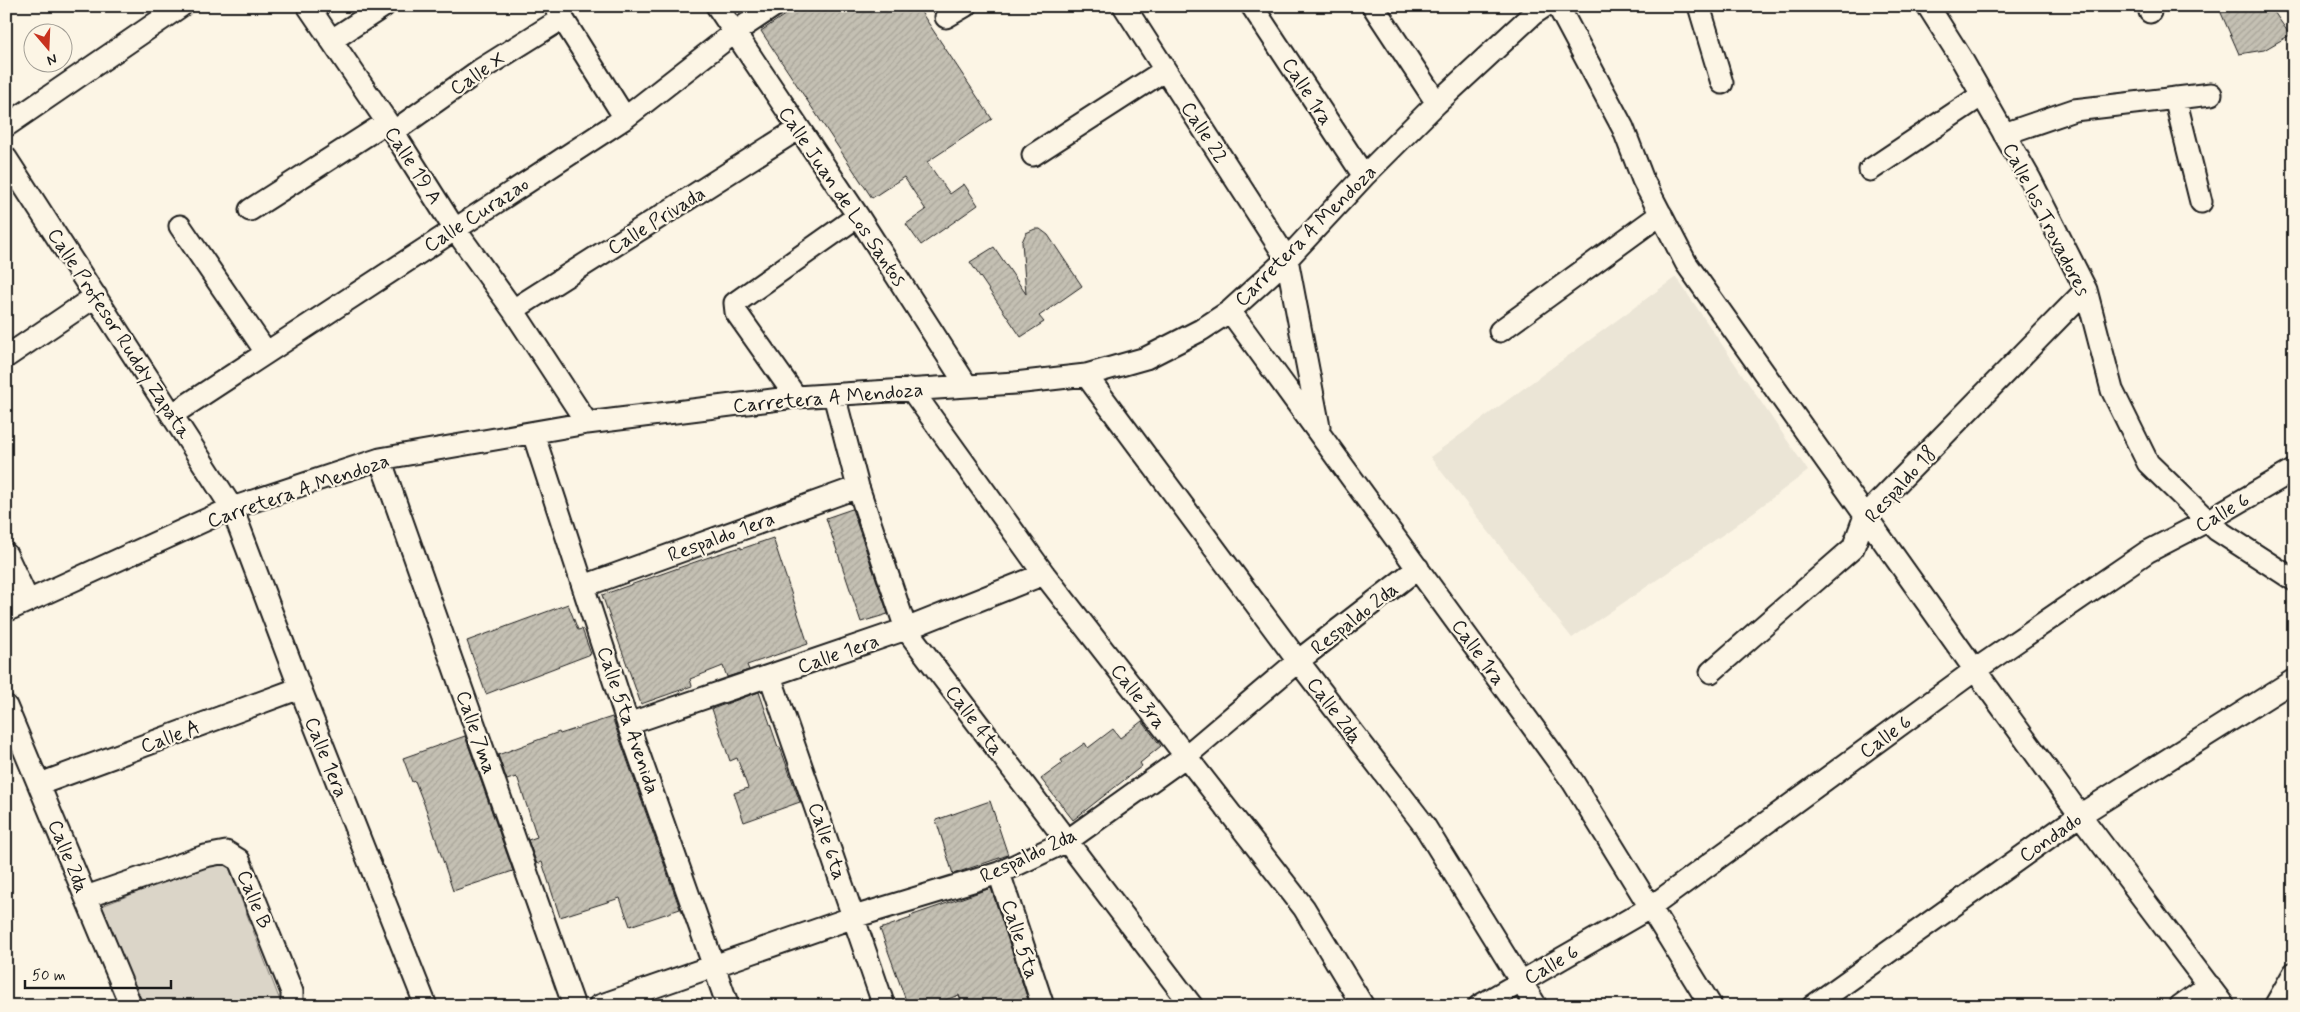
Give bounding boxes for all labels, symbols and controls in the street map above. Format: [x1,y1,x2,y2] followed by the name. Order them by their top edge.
[22,22,72,72] north arrow
[445,46,511,102] street label: Calle X
[45,49,59,69] text: N
[1275,53,1339,131] street label: Calle 1ra
[1174,97,1234,169] street label: Calle 22
[771,102,912,292] street label: Calle Juan de Los Santos
[378,122,448,210] street label: Calle 19 A
[1995,138,2096,301] street label: Calle los Trovadores
[1229,159,1383,313] street label: Carretera A Mendoza
[419,171,535,259] street label: Calle Curazao
[603,180,711,262] street label: Calle Privada
[40,223,198,445] street label: Calle Profesor Ruddy Zapata
[732,377,924,420] street label: Carretera A Mendoza
[1859,441,1943,529] street label: Respaldo 18
[204,448,393,535] street label: Carretera A Mendoza
[2191,487,2255,540] street label: Calle 6
[664,506,779,569] street label: Respaldo 1era
[1306,577,1404,662] street label: Respaldo 2da
[1445,614,1511,692] street label: Calle 1ra
[794,628,883,681] street label: Calle 1era
[590,643,665,798] street label: Calle 5ta Avenida
[1104,659,1172,735] street label: Calle 3ra
[1300,672,1368,750] street label: Calle 2da
[938,680,1009,762] street label: Calle 4ta
[449,687,502,778] street label: Calle 7ma
[1854,709,1918,765] street label: Calle 6
[297,713,354,802] street label: Calle 1era
[137,714,204,761] street label: Calle A
[801,799,852,884] street label: Calle 6ta
[2014,807,2088,870] street label: Condado
[41,816,95,897] street label: Calle 2da
[976,822,1081,891] street label: Respaldo 2da
[230,866,278,933] street label: Calle B
[994,896,1045,983] street label: Calle 5ta
[1520,939,1584,992] street label: Calle 6
[25,957,171,989] scale bar
[32,966,66,986] text: 50 m

